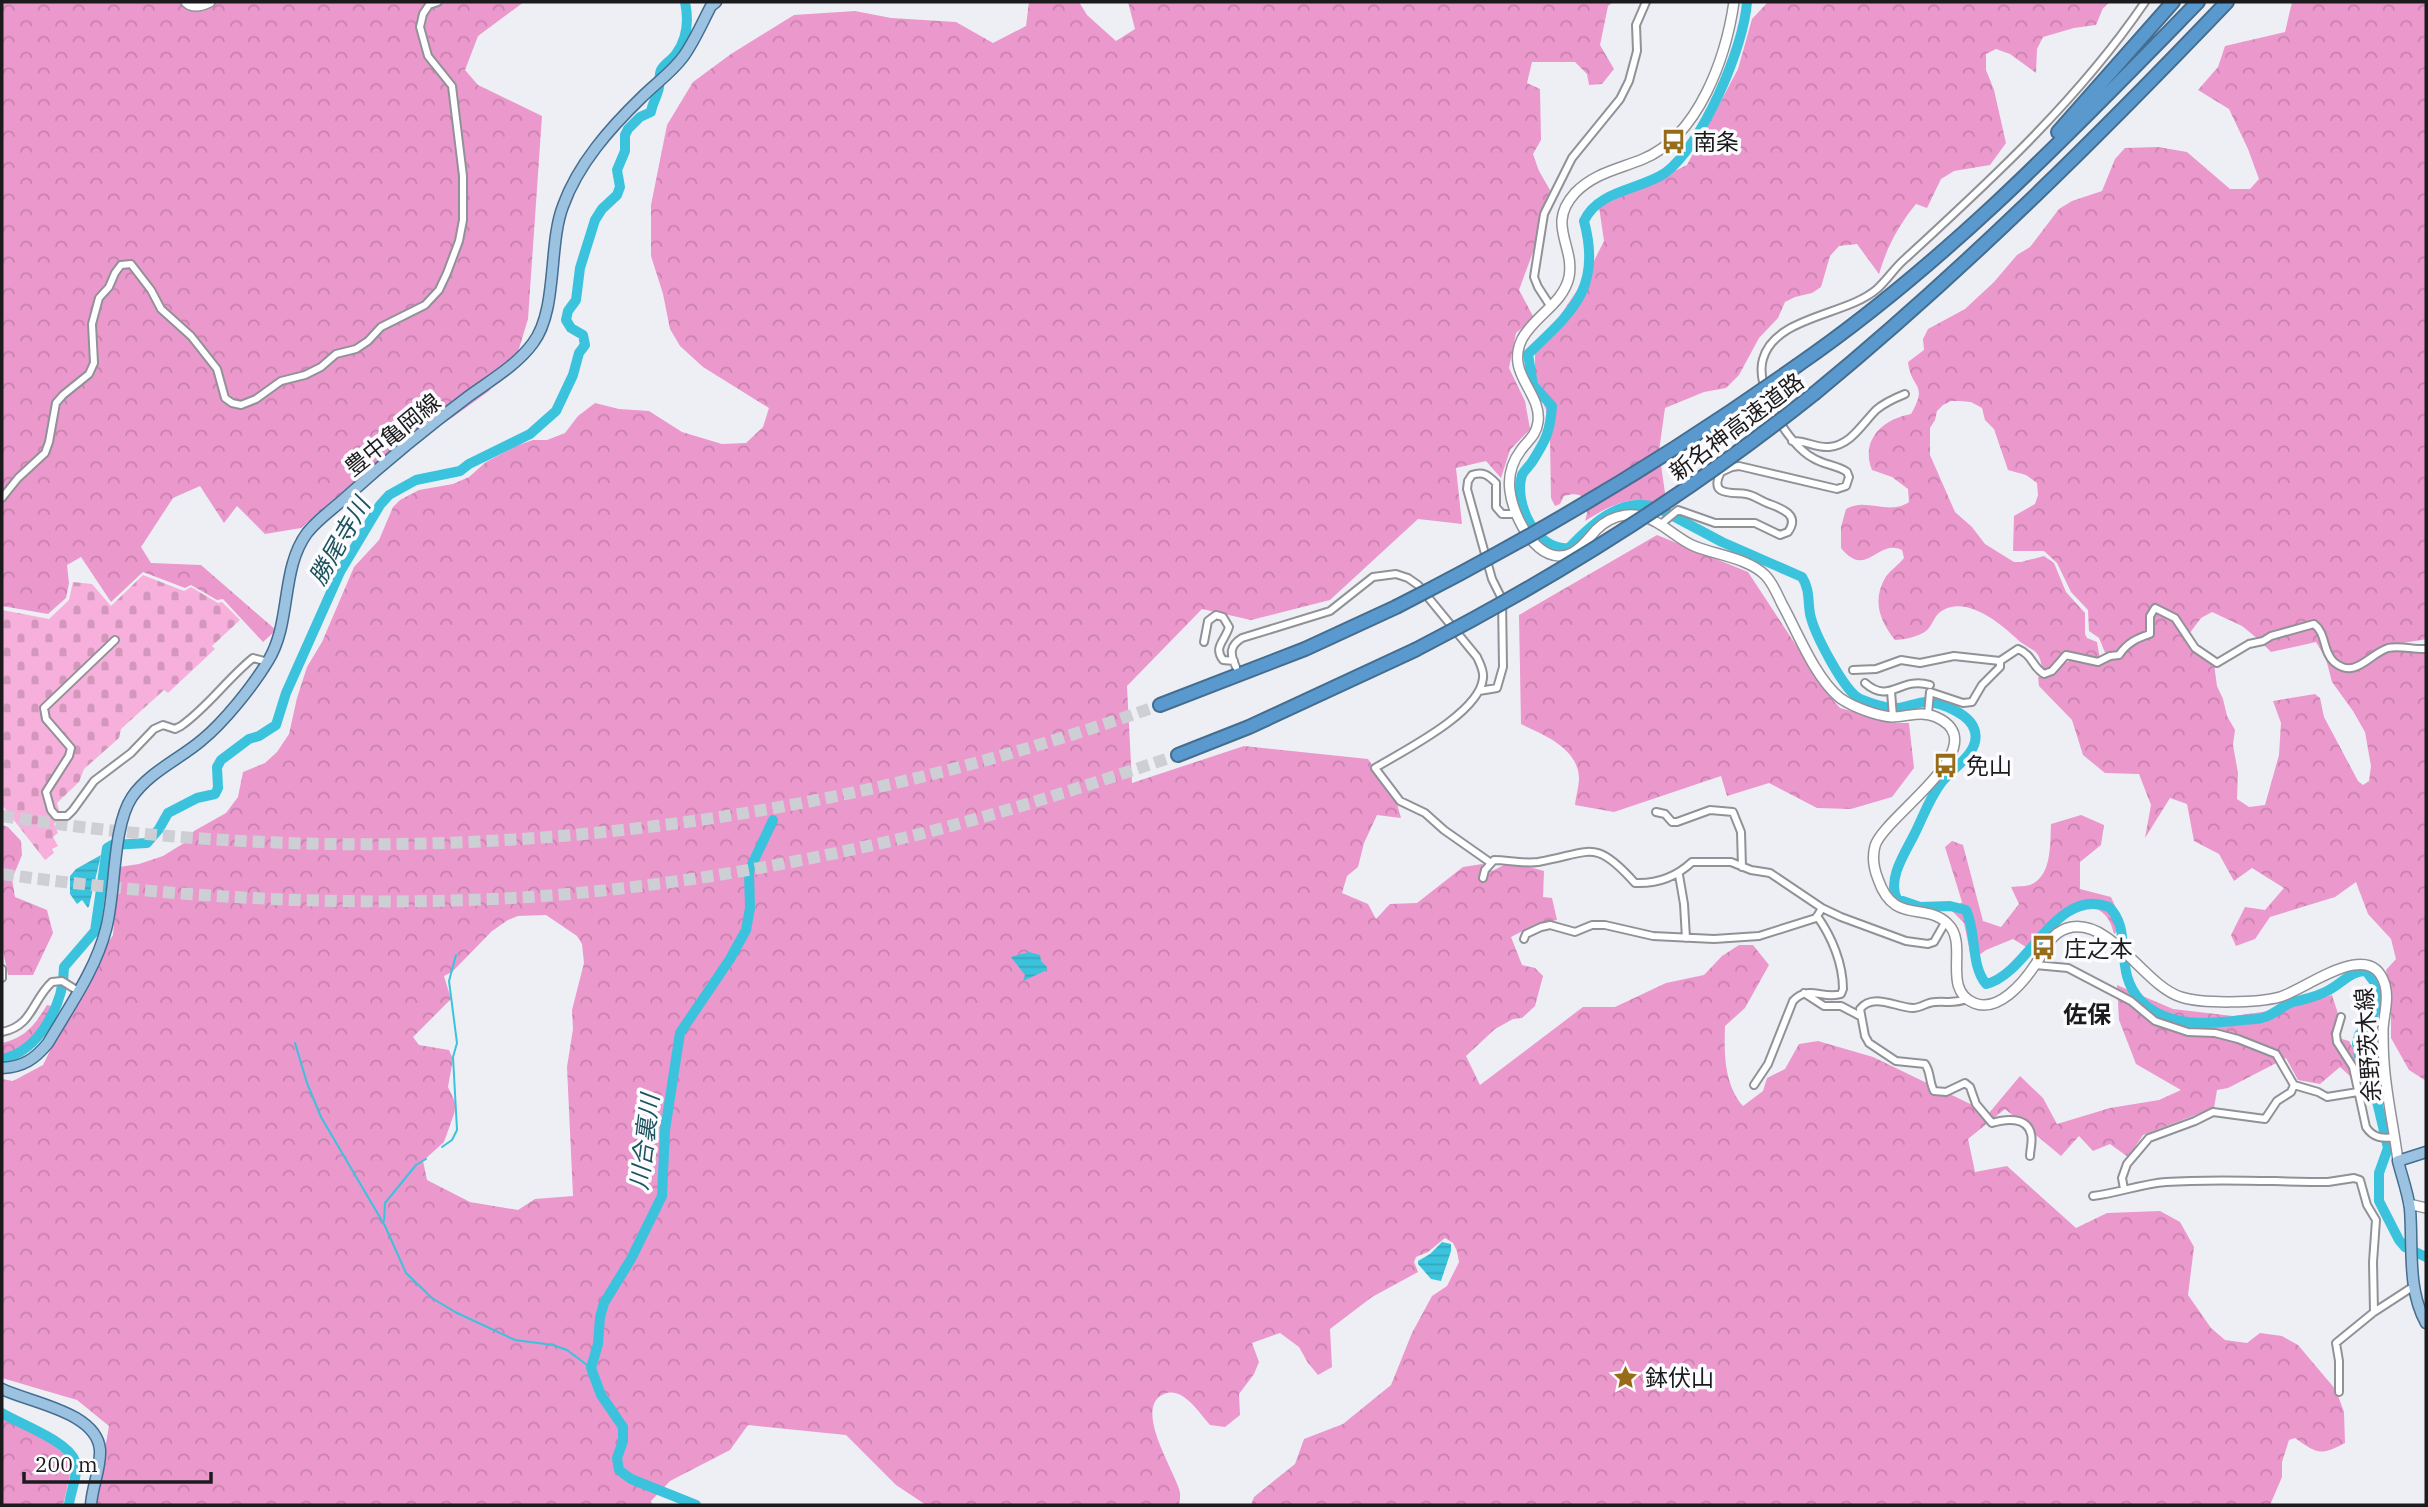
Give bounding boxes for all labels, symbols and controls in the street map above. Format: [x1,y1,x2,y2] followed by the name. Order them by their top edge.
[1693,126,1739,156] place label: 南条
[1659,127,1687,155] bus stop icon: 南条
[1663,366,1809,486] street label: 新名神高速道路
[338,386,446,482] street label: 豊中亀岡線
[301,489,378,591] water label: 勝尾寺川
[1966,750,2012,780] place label: 免山
[1932,751,1960,779] bus stop icon: 免山
[2064,933,2133,963] place label: 庄之本
[2030,934,2058,962] bus stop icon: 庄之本
[2348,987,2386,1103] street label: 余野茨木線
[2063,998,2111,1030] district label: 佐保
[622,1089,666,1192] water label: 川合裏川
[1645,1362,1714,1392] place label: 鉢伏山
[1611,1363,1639,1391] place icon: 鉢伏山
[24,1440,212,1484] scale bar
[35,1450,98,1478] text: 200 m

